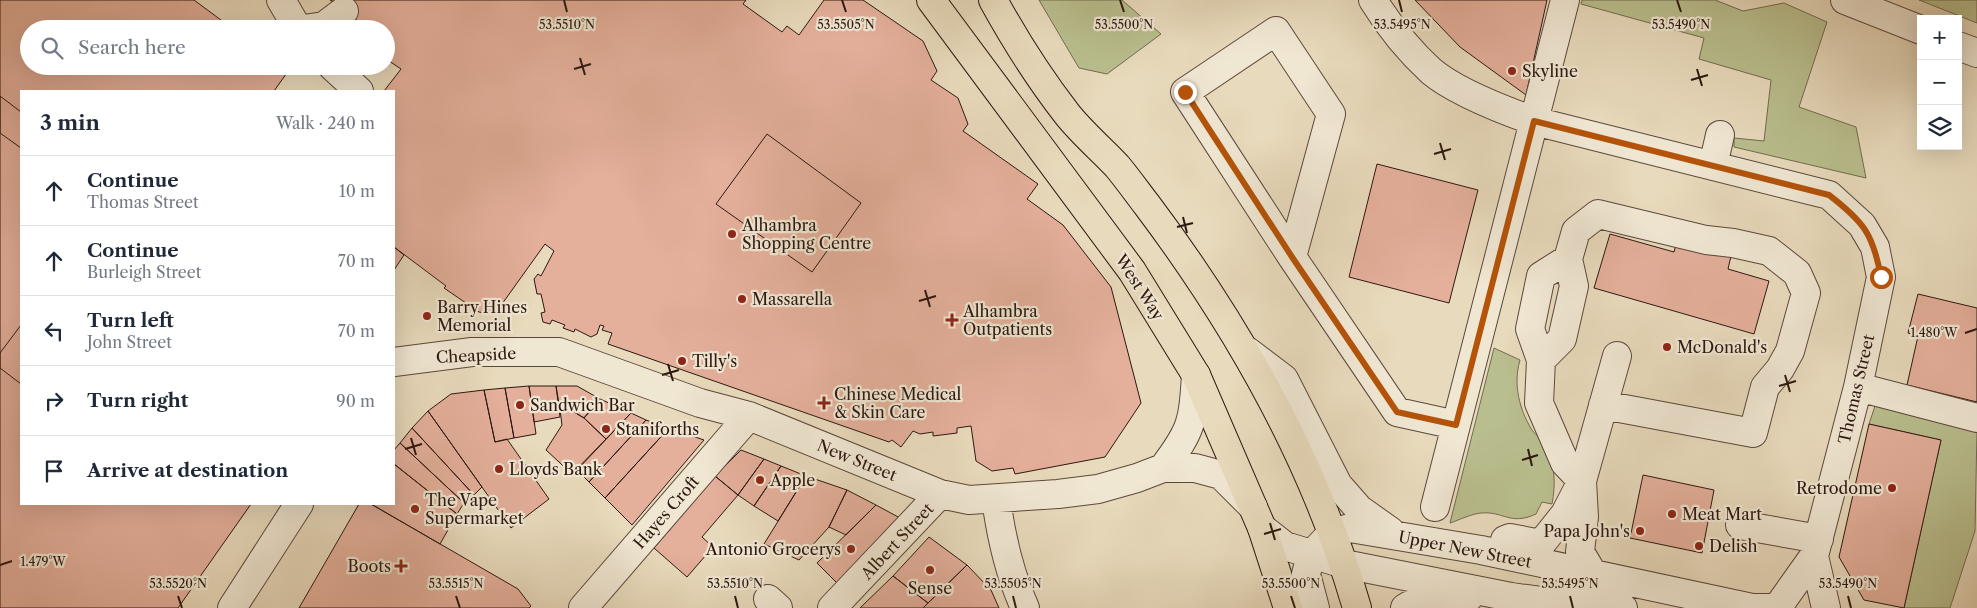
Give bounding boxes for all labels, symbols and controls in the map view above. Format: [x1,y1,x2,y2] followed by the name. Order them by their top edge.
[1917,15,1962,150] map controls
[1917,15,1962,60] button: +
[539,17,595,32] text: 53.5510°N
[817,17,875,32] text: 53.5505°N
[1095,17,1153,32] text: 53.5500°N
[1373,17,1431,32] text: 53.5495°N
[1652,17,1710,32] text: 53.5490°N
[20,20,395,75] search box
[38,34,66,62] icon: search
[78,36,186,59] text: Search here
[1917,60,1962,105] button: −
[1522,61,1578,81] place label: Skyline
[1506,65,1518,77] marker: Skyline
[1174,81,1197,104] route end
[1917,105,1962,150] button: layers
[40,110,100,135] text: 3 min
[276,113,375,133] text: Walk · 240 m
[87,169,179,192] text: Continue
[40,177,68,205] icon: ahead
[339,181,375,201] text: 10 m
[87,192,199,212] text: Thomas Street
[741,215,871,253] place label: Alhambra Shopping Centre
[726,228,738,240] marker: Alhambra Shopping Centre
[87,239,179,262] text: Continue
[40,247,68,275] icon: ahead
[1111,250,1169,325] street label: West Way
[338,251,375,271] text: 70 m
[87,262,201,282] text: Burleigh Street
[1870,266,1893,289] route start
[752,289,833,309] place label: Massarella
[736,293,748,305] marker: Massarella
[437,297,527,335] place label: Barry Hines Memorial
[962,301,1052,339] place label: Alhambra Outpatients
[87,309,174,332] text: Turn left
[421,310,433,322] marker: Barry Hines Memorial
[945,313,959,327] marker: Alhambra Outpatients
[40,317,68,345] icon: left
[338,321,375,341] text: 70 m
[1911,325,1958,340] text: 1.480°W
[87,332,172,352] text: John Street
[1834,332,1878,446] street label: Thomas Street
[1677,337,1767,357] place label: McDonald's
[1661,341,1673,353] marker: McDonald's
[435,343,517,367] street label: Cheapside
[692,351,737,371] place label: Tilly's
[676,355,688,367] marker: Tilly's
[834,384,962,422] place label: Chinese Medical & Skin Care
[40,387,68,415] icon: right
[87,389,188,412] text: Turn right
[336,391,375,411] text: 90 m
[530,395,635,415] place label: Sandwich Bar
[818,397,830,409] marker: Chinese Medical & Skin Care
[514,399,526,411] marker: Sandwich Bar
[616,419,699,439] place label: Staniforths
[600,423,612,435] marker: Staniforths
[814,435,900,485] street label: New Street
[40,457,68,485] icon: arrive
[87,459,288,482] text: Arrive at destination
[509,459,603,479] place label: Lloyds Bank
[493,463,505,475] marker: Lloyds Bank
[769,470,815,490] place label: Apple
[629,471,703,553] street label: Hayes Croft
[754,474,766,486] marker: Apple
[1796,478,1882,498] place label: Retrodome
[1886,482,1898,494] marker: Retrodome
[425,490,524,528] place label: The Vape Supermarket
[856,498,938,584] street label: Albert Street
[409,503,421,515] marker: The Vape Supermarket
[1682,504,1762,524] place label: Meat Mart
[1666,508,1678,520] marker: Meat Mart
[1543,521,1630,541] place label: Papa John's
[1634,525,1646,537] marker: Papa John's
[1397,526,1534,572] street label: Upper New Street
[1709,536,1758,556] place label: Delish
[705,539,841,559] place label: Antonio Grocerys
[1693,540,1705,552] marker: Delish
[845,543,857,555] marker: Antonio Grocerys
[20,554,66,569] text: 1.479°W
[348,556,391,576] place label: Boots
[395,560,407,572] marker: Boots
[924,564,936,576] marker: Sense
[149,576,207,591] text: 53.5520°N
[429,576,483,591] text: 53.5515°N
[707,576,763,591] text: 53.5510°N
[984,576,1042,591] text: 53.5505°N
[1262,576,1320,591] text: 53.5500°N
[1541,576,1599,591] text: 53.5495°N
[1819,576,1877,591] text: 53.5490°N
[908,578,952,598] place label: Sense

